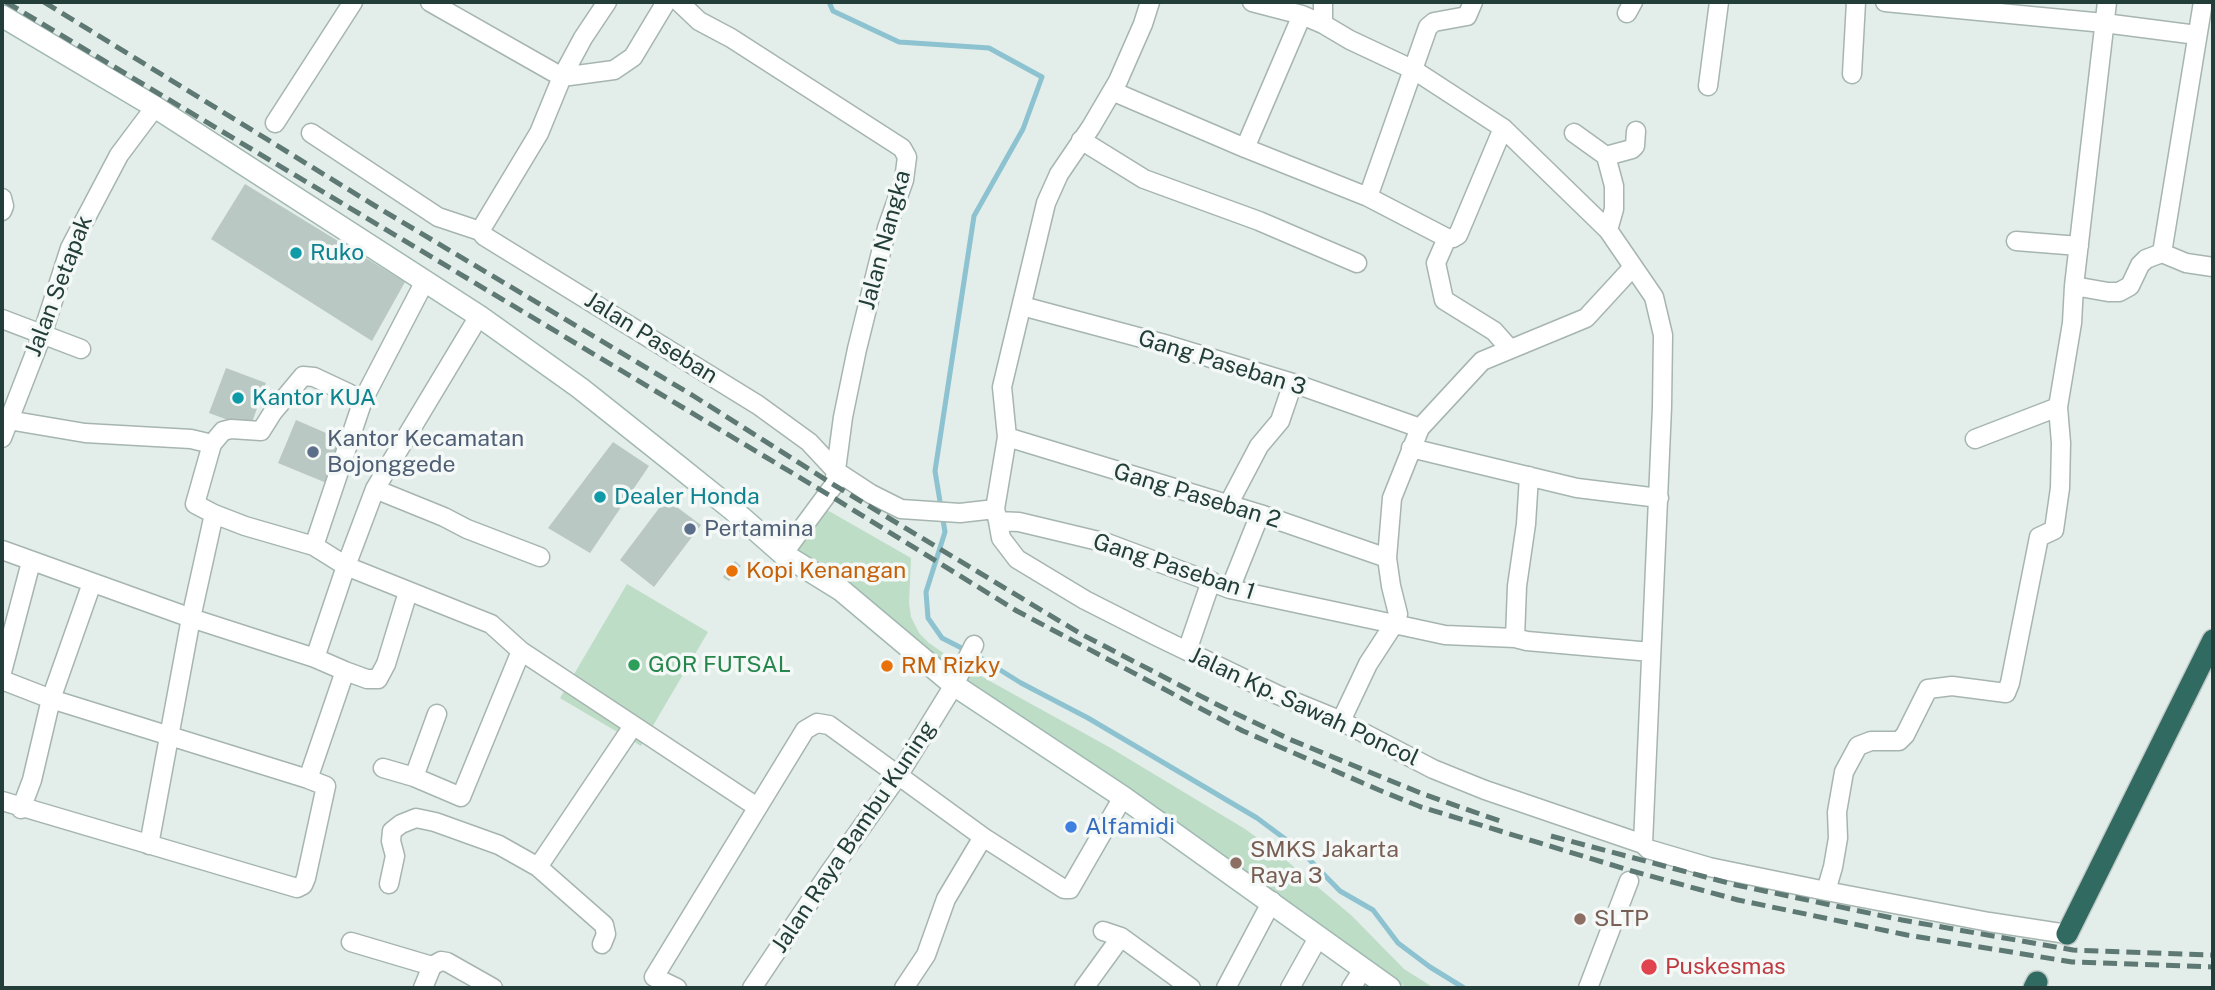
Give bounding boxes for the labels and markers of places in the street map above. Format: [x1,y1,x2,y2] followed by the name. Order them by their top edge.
[310,239,364,267] place label: Ruko
[288,245,304,261] marker: Ruko
[252,384,376,412] place label: Kantor KUA
[230,390,246,406] marker: Kantor KUA
[327,425,524,479] place label: Kantor Kecamatan Bojonggede
[305,444,321,460] marker: Kantor Kecamatan Bojonggede
[614,483,760,511] place label: Dealer Honda
[592,489,608,505] marker: Dealer Honda
[704,515,813,543] place label: Pertamina
[682,521,698,537] marker: Pertamina
[746,557,906,585] place label: Kopi Kenangan
[724,563,740,579] marker: Kopi Kenangan
[648,651,791,679] place label: GOR FUTSAL
[901,652,1000,680] place label: RM Rizky
[626,657,642,673] marker: GOR FUTSAL
[879,658,895,674] marker: RM Rizky
[1085,813,1175,841] place label: Alfamidi
[1063,819,1079,835] marker: Alfamidi
[1250,836,1399,890] place label: SMKS Jakarta Raya 3
[1228,855,1244,871] marker: SMKS Jakarta Raya 3
[1594,905,1649,933] place label: SLTP
[1572,911,1588,927] marker: SLTP
[1665,953,1786,981] place label: Puskesmas
[1639,957,1659,977] marker: Puskesmas

